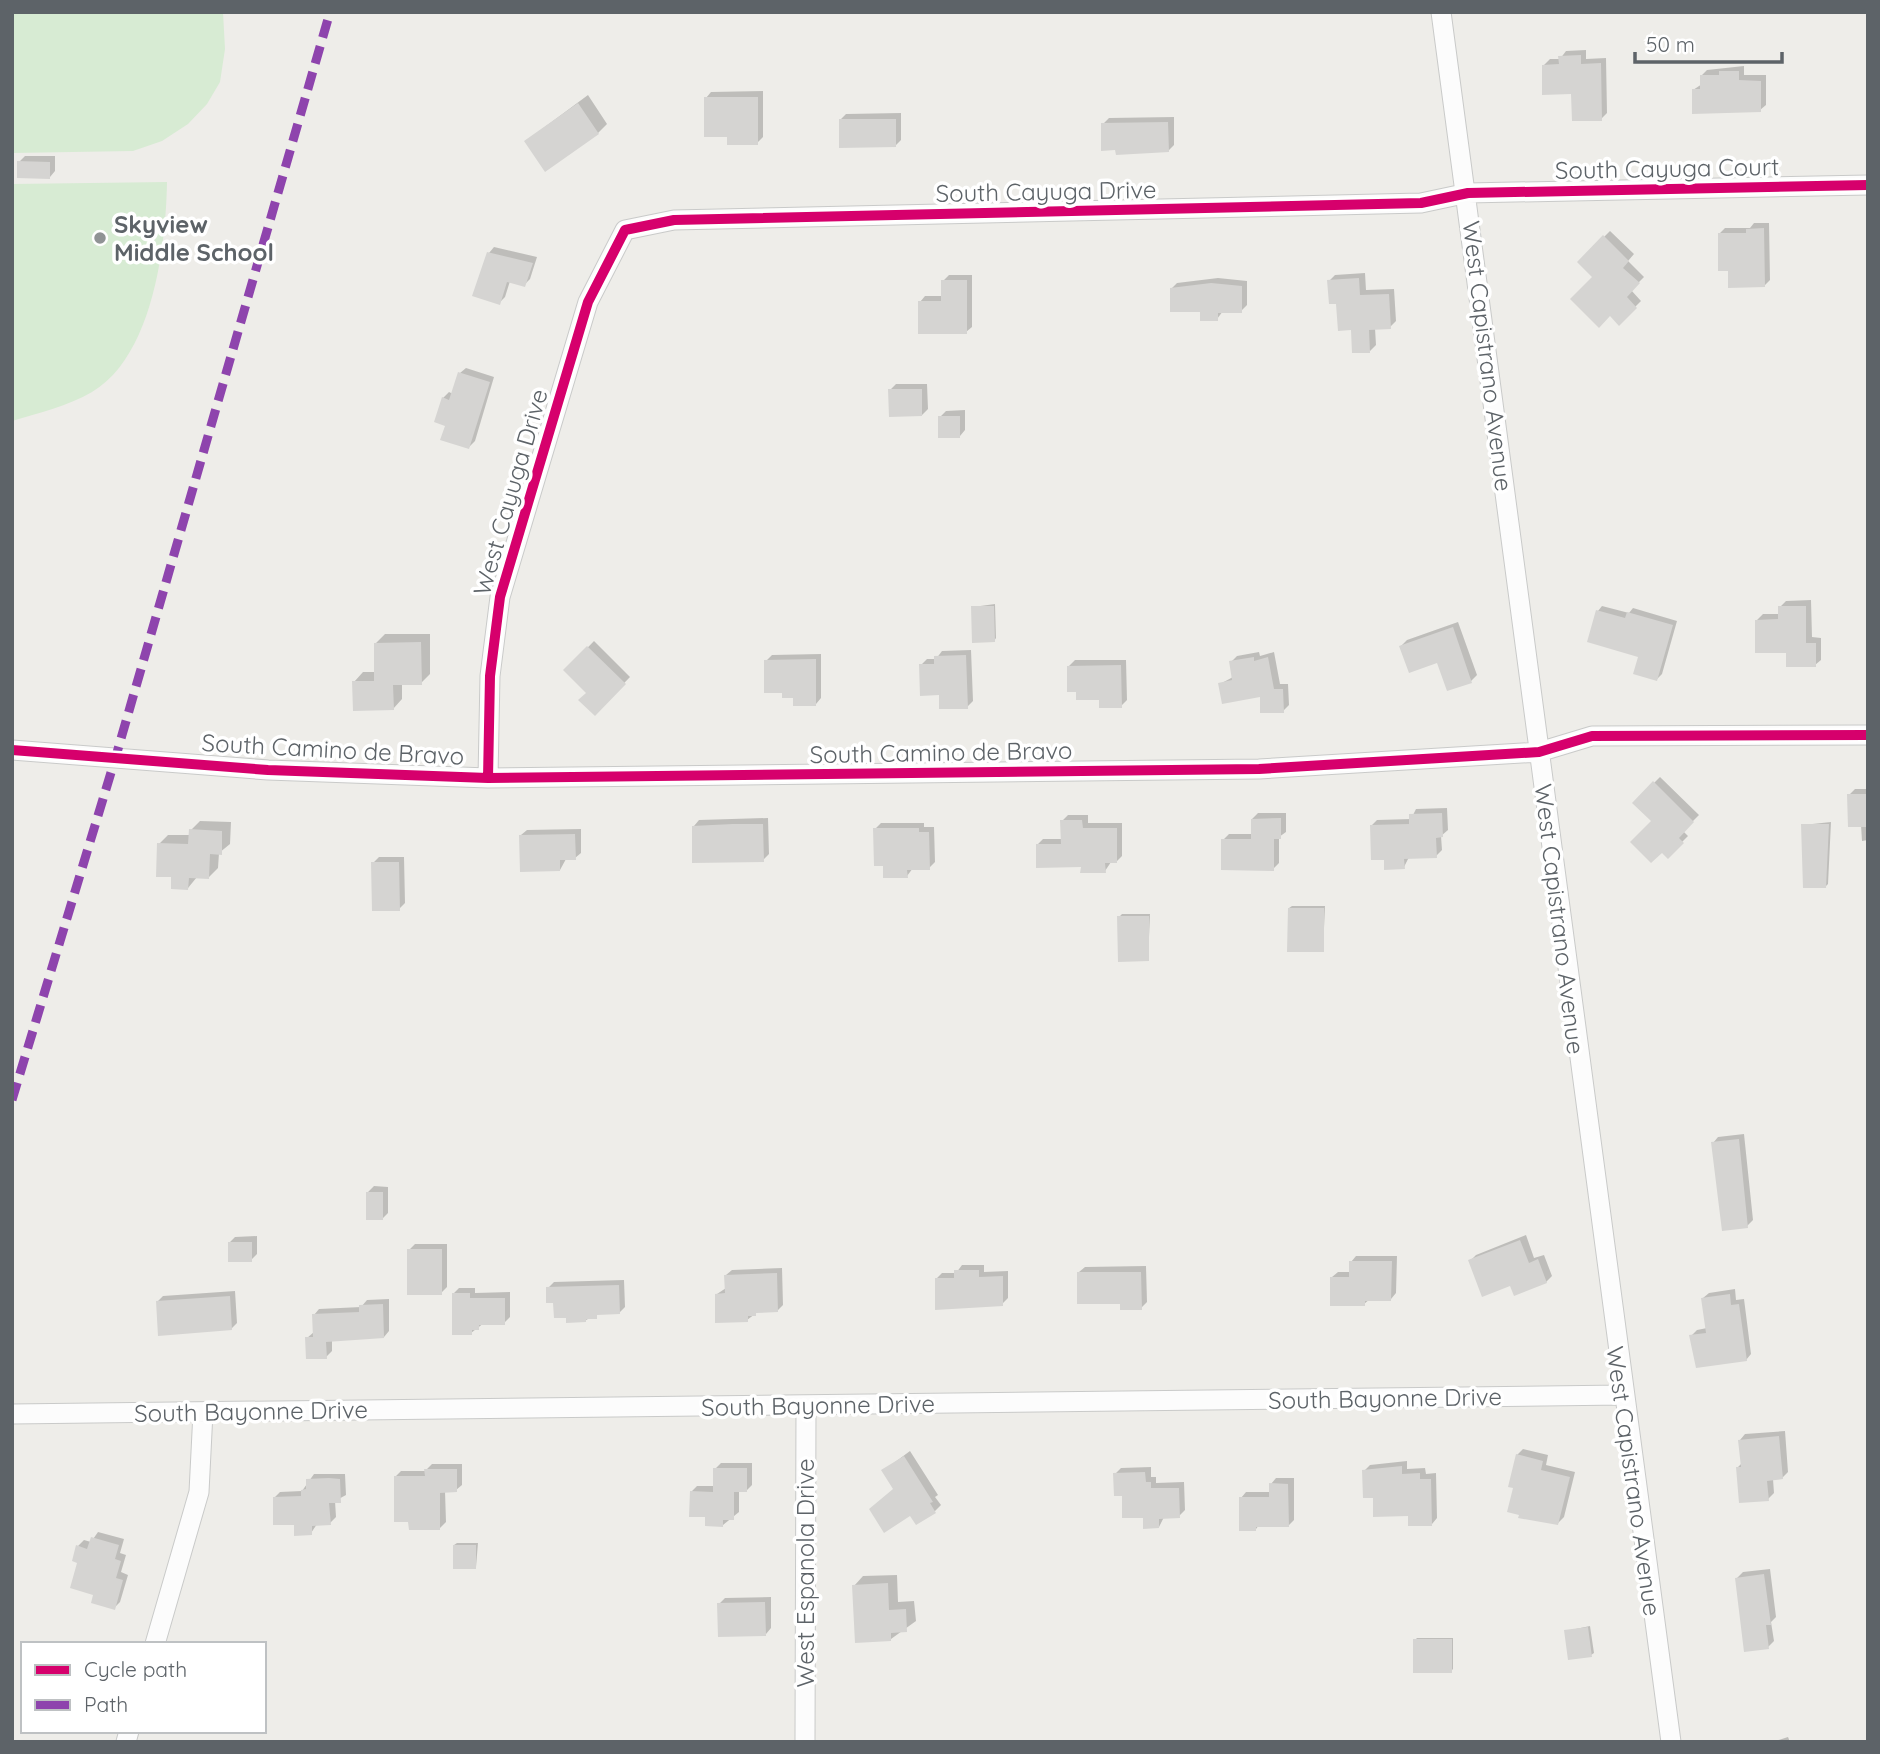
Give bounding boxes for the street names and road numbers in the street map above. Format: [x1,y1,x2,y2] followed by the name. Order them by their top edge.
[1555,151,1779,185] street label: South Cayuga Court
[935,174,1157,208] street label: South Cayuga Drive
[1457,219,1519,493] street label: West Capistrano Avenue
[466,385,554,599] street label: West Cayuga Drive
[201,727,465,771] street label: South Camino de Bravo
[809,735,1073,769] street label: South Camino de Bravo
[1529,782,1591,1056] street label: West Capistrano Avenue
[1600,1344,1668,1618] street label: West Capistrano Avenue
[1268,1381,1502,1415] street label: South Bayonne Drive
[701,1388,935,1422] street label: South Bayonne Drive
[134,1394,368,1428] street label: South Bayonne Drive
[790,1458,820,1688] street label: West Espanola Drive

